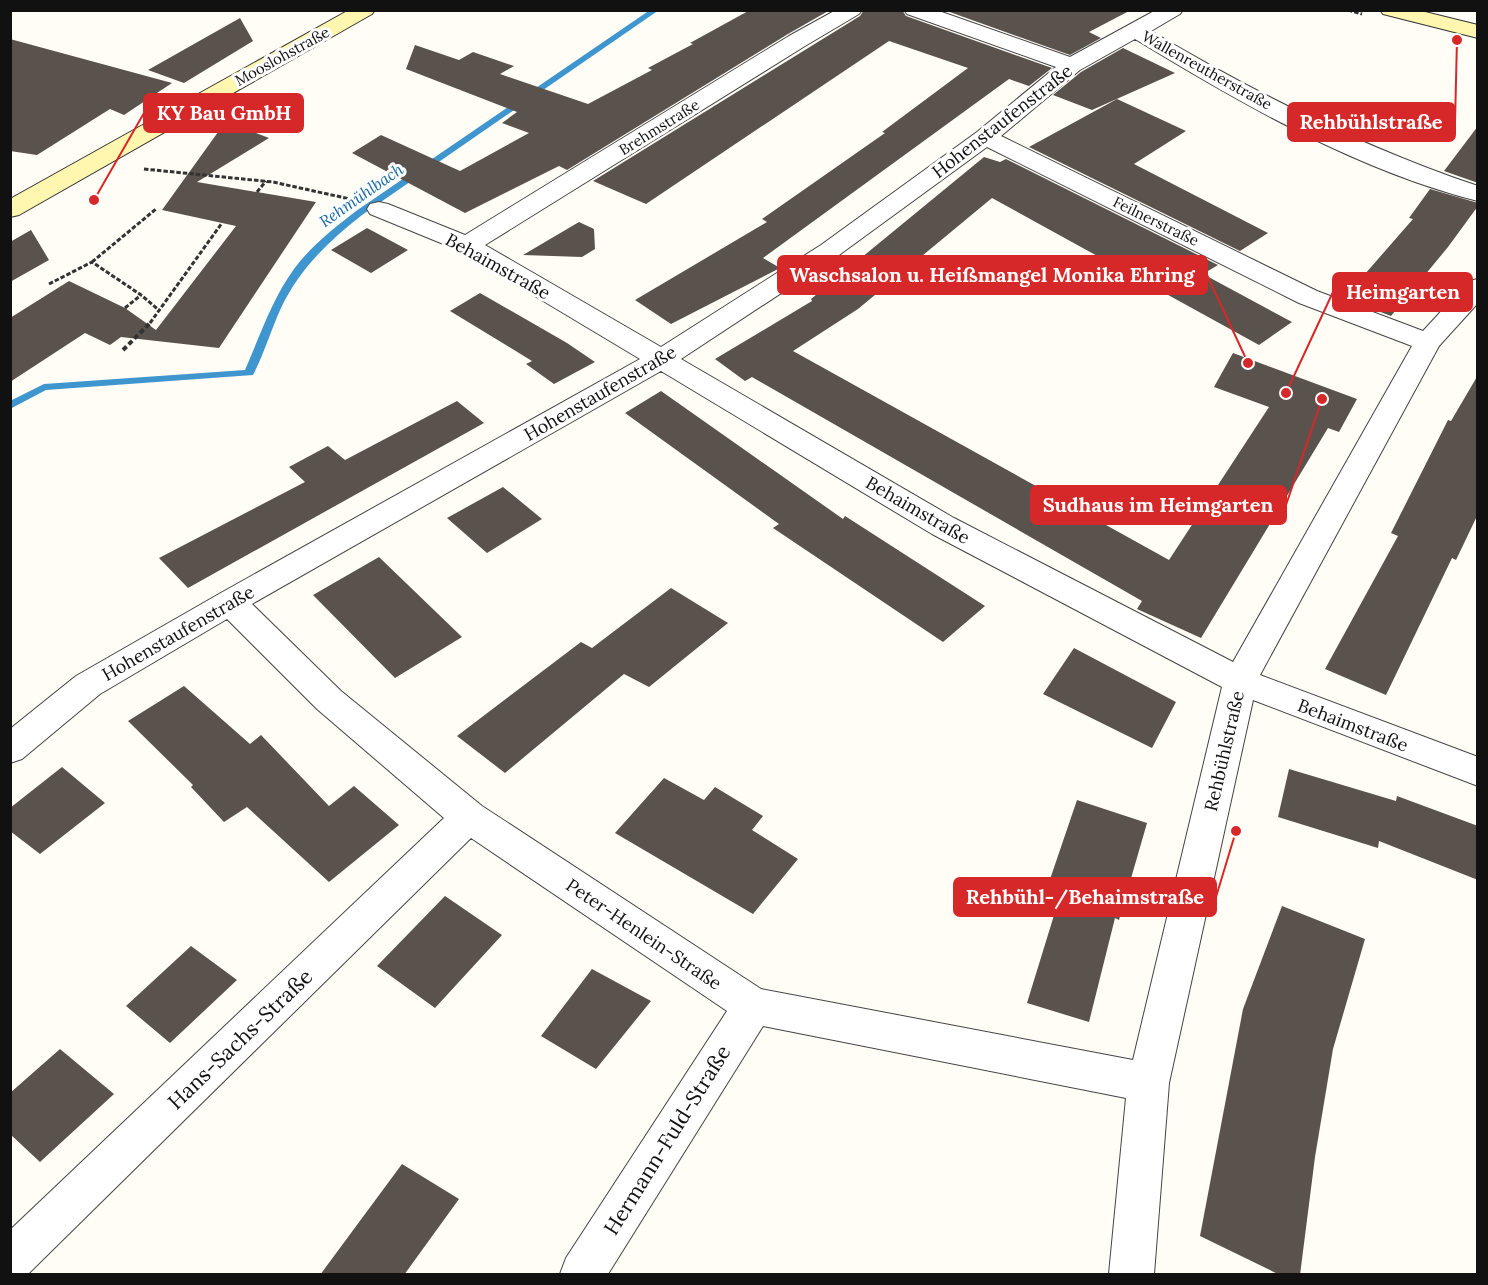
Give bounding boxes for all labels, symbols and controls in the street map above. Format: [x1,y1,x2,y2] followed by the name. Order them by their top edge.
[231,22,333,90] street label: Mooslohstraße
[1139,26,1275,114] street label: Wallenreutherstraße
[927,59,1077,183] street label: Hohenstaufenstraße
[144,94,303,132] callout: KY Bau GmbH
[615,95,703,159] street label: Brehmstraße
[157,100,291,125] text: KY Bau GmbH
[1288,103,1455,141] callout: Rehbühlstraße
[1299,109,1443,134] text: Rehbühlstraße
[315,159,407,231] water label: Rehmühlbach
[1110,192,1202,250] street label: Feilnerstraße
[441,228,555,304] street label: Behaimstraße
[778,256,1207,294] callout: Waschsalon u. Heißmangel Monika Ehring
[789,262,1195,287] text: Waschsalon u. Heißmangel Monika Ehring
[1333,273,1472,311] callout: Heimgarten
[1346,279,1460,304] text: Heimgarten
[520,340,680,446] street label: Hohenstaufenstraße
[862,471,974,549] street label: Behaimstraße
[1031,486,1286,524] callout: Sudhaus im Heimgarten
[1043,492,1274,517] text: Sudhaus im Heimgarten
[98,580,258,686] street label: Hohenstaufenstraße
[1199,688,1249,813] street label: Rehbühlstraße
[1295,693,1412,757] street label: Behaimstraße
[562,873,726,995] street label: Peter-Henlein-Straße
[954,878,1216,916] callout: Rehbühl-/Behaimstraße
[966,884,1204,910] text: Rehbühl-/Behaimstraße
[162,963,318,1115] street label: Hans-Sachs-Straße
[598,1040,736,1240] street label: Hermann-Fuld-Straße

